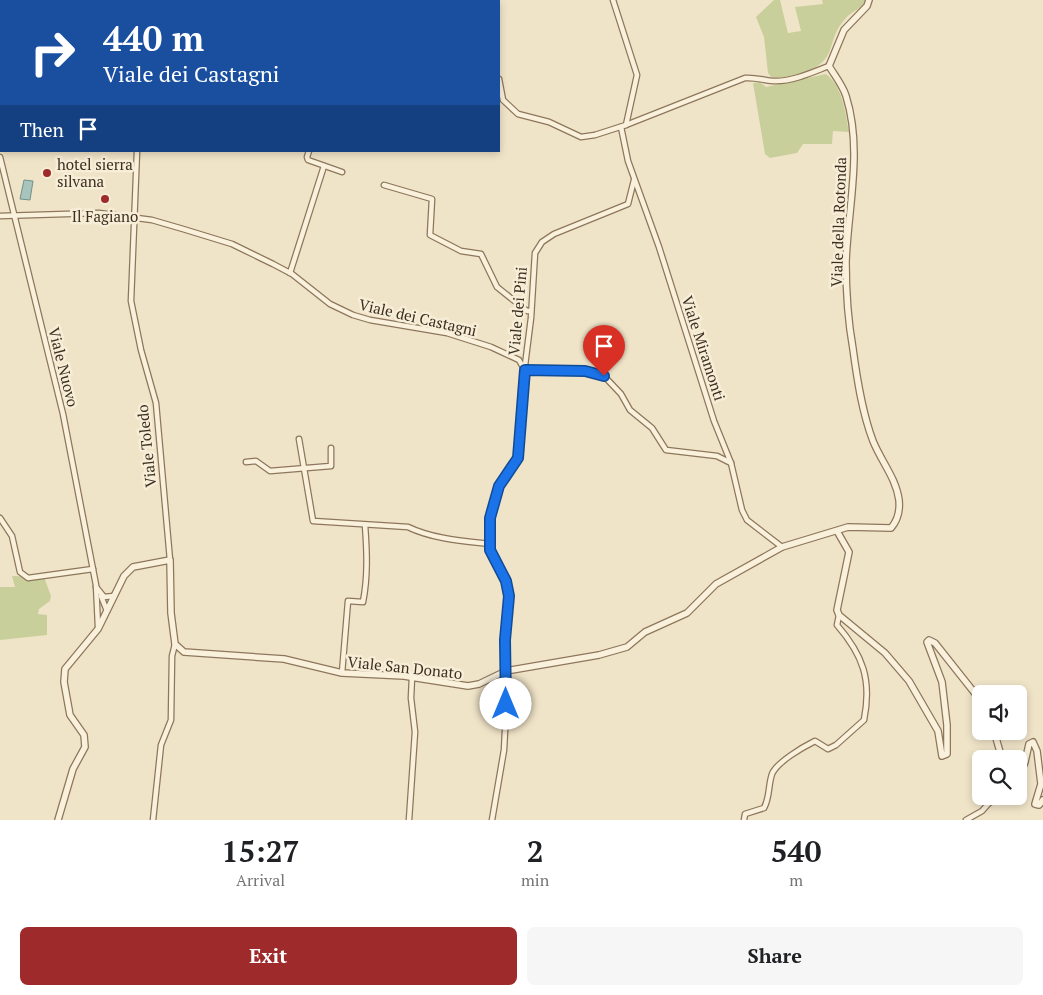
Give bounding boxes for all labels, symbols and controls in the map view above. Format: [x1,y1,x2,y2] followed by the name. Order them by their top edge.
[103,15,204,61] text: 440 m
[20,20,85,85] icon: right
[103,59,279,88] text: Viale dei Castagni
[74,115,102,143] icon: arrive
[20,117,64,142] text: Then
[57,154,133,191] place label: hotel sierra silvana
[826,156,850,287] street label: Viale della Rotonda
[41,167,53,179] marker: hotel sierra silvana
[99,193,111,205] marker: Il Fagiano
[72,206,138,226] place label: Il Fagiano
[503,266,531,356] street label: Viale dei Pini
[678,293,730,403] street label: Viale Miramonti
[357,294,479,340] street label: Viale dei Castagni
[44,325,84,409] street label: Viale Nuovo
[583,325,625,376] pin
[590,332,618,360] icon: arrive
[132,403,160,489] street label: Viale Toledo
[347,651,463,683] street label: Viale San Donato
[479,677,531,729] position arrow
[972,685,1027,805] map controls
[972,685,1027,740] button: sound
[972,750,1027,805] button: search
[221,831,300,871] text: 15:27
[527,831,544,871] text: 2
[771,831,822,871] text: 540
[236,869,285,891] text: Arrival
[521,869,549,891] text: min
[789,869,803,891] text: m
[20,927,517,985] button: Exit
[527,927,1023,985] button: Share

